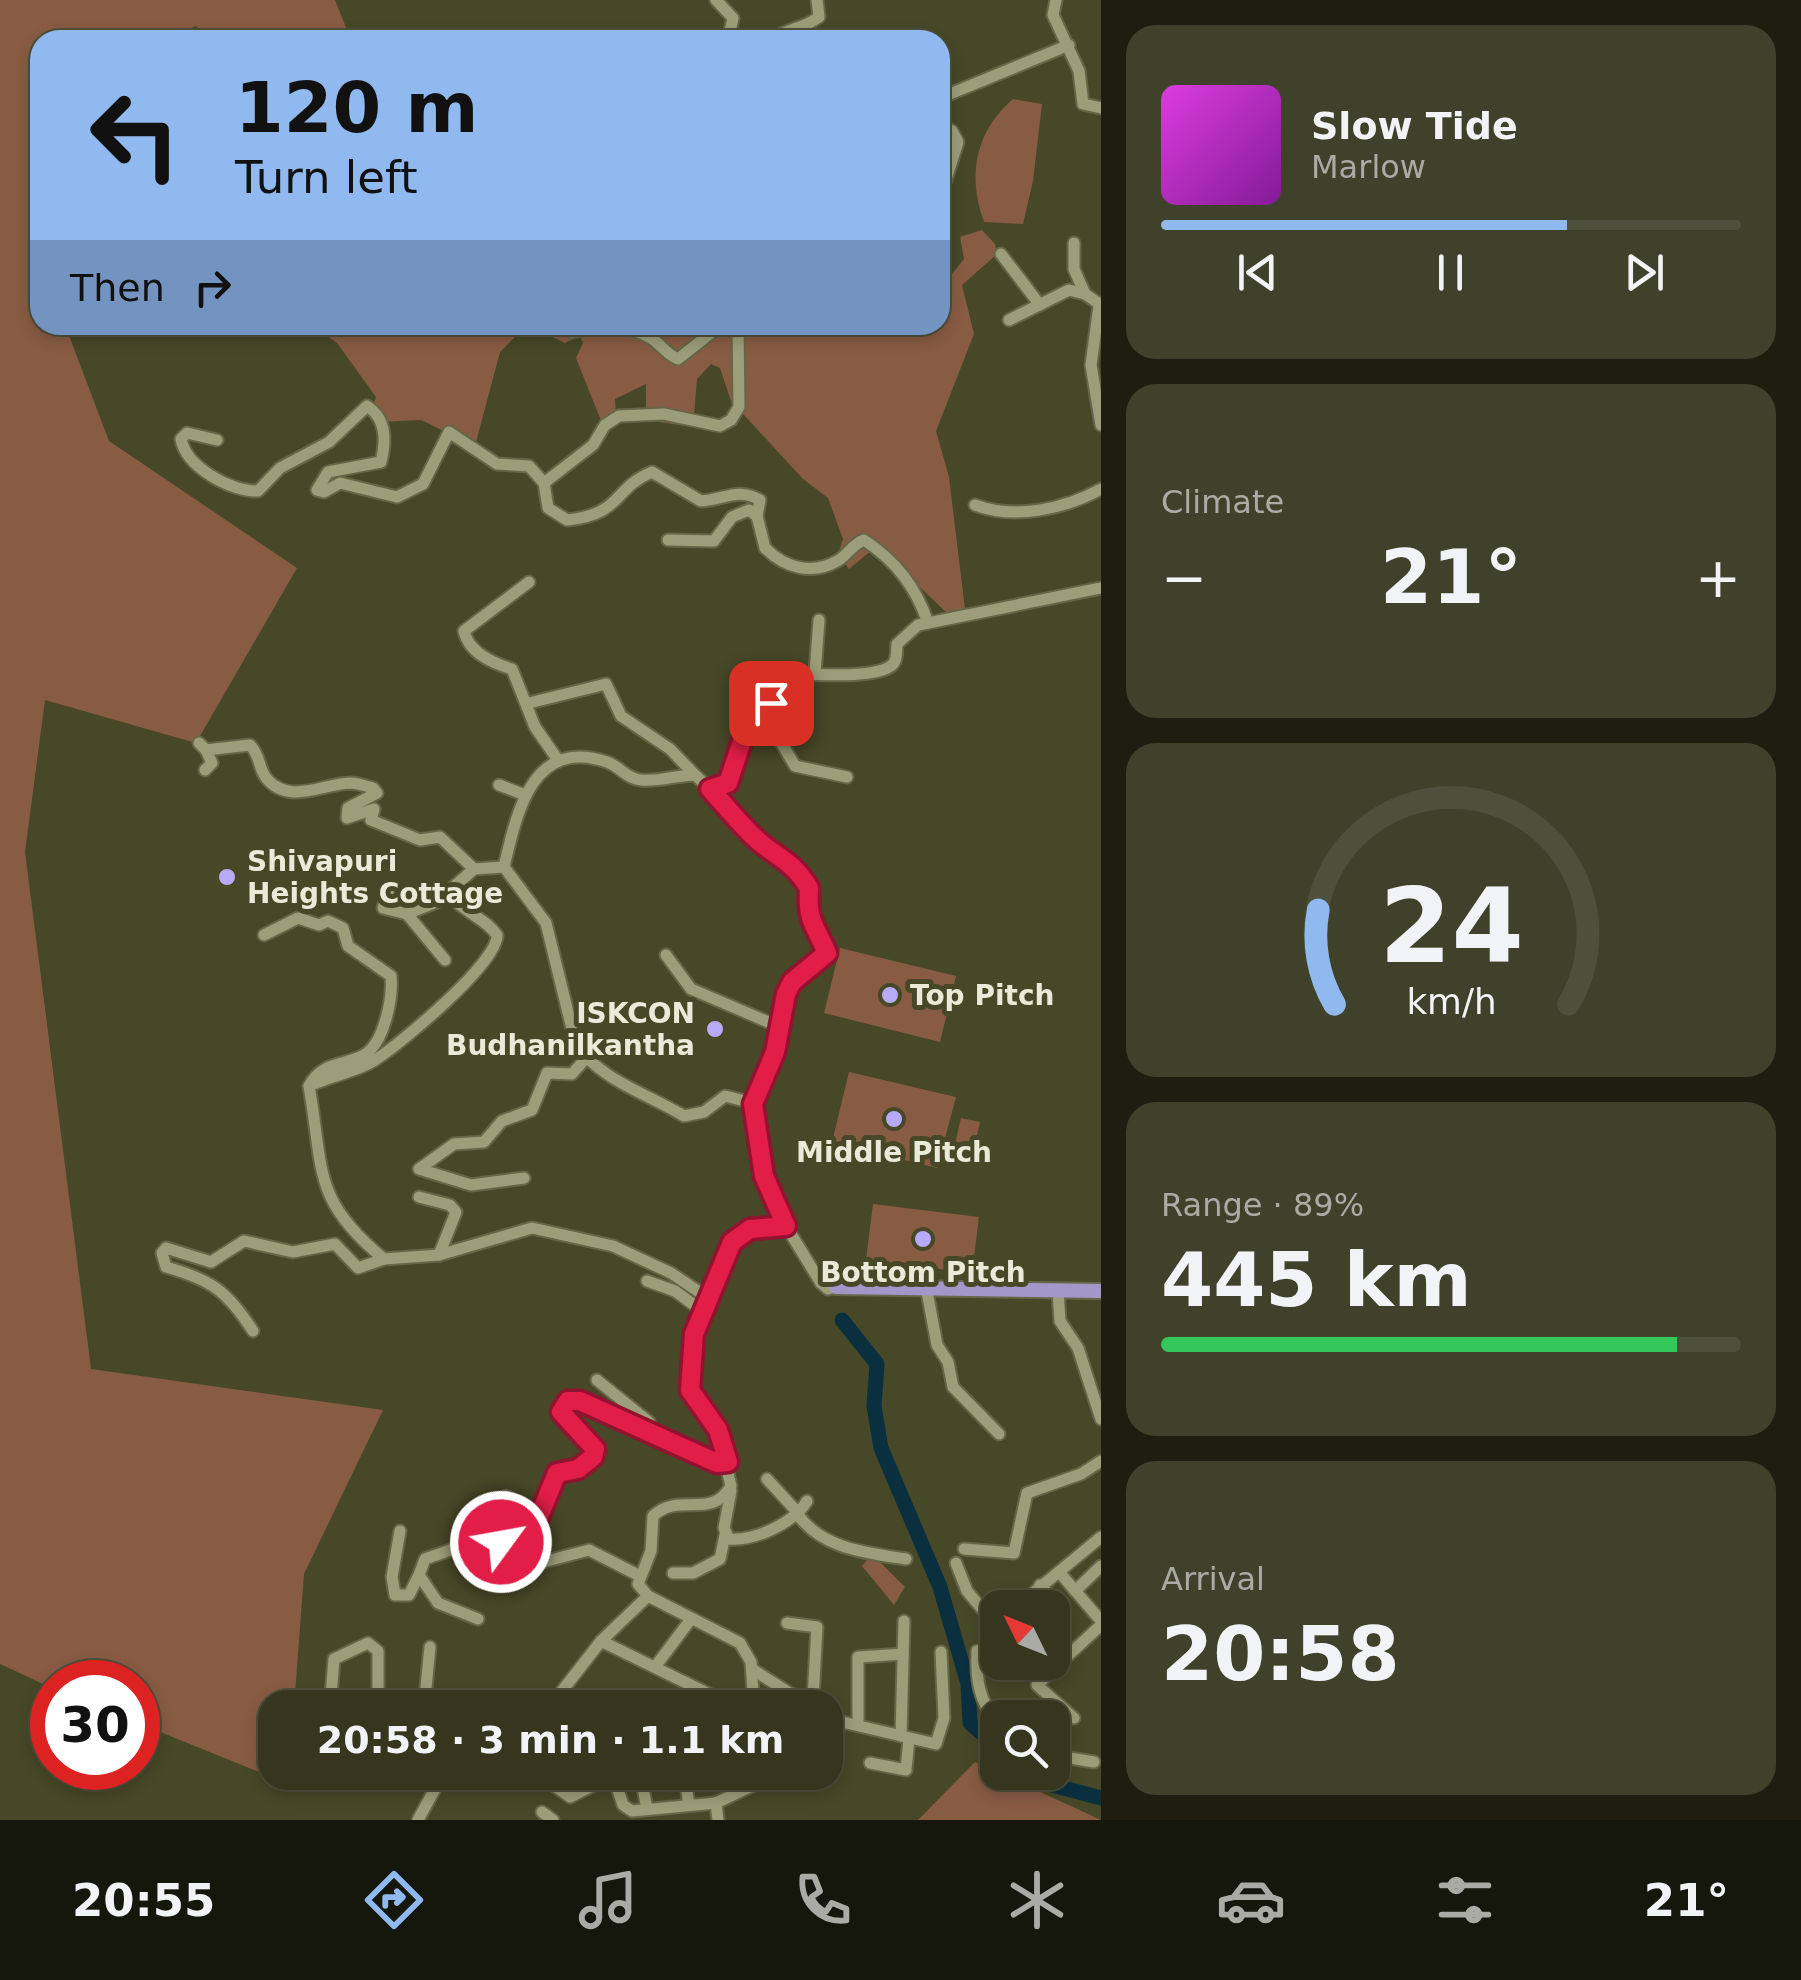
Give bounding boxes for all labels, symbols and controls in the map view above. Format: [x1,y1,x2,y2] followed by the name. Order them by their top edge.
[235,67,478,149] text: 120 m
[70,70,200,200] icon: left
[1311,104,1518,148] text: Slow Tide
[1311,148,1426,186] text: Marlow
[235,151,418,204] text: Turn left
[1230,245,1285,300] icon: previous
[1423,245,1478,300] icon: pause
[1617,245,1672,300] icon: next
[185,260,240,315] icon: right
[70,266,165,310] text: Then
[1161,483,1284,521] text: Climate
[1380,533,1522,621] text: 21°
[1161,546,1207,610] text: −
[1695,546,1741,610] text: +
[729,661,814,746] pin
[744,676,799,731] icon: arrive
[247,845,503,910] place label: Shivapuri Heights Cottage
[1379,865,1523,987] text: 24
[216,866,238,888] marker: Shivapuri Heights Cottage
[910,979,1054,1012] place label: Top Pitch
[1406,981,1496,1022] text: km/h
[879,984,901,1006] marker: Top Pitch
[446,997,695,1062] place label: ISKCON Budhanilkantha
[704,1018,726,1040] marker: ISKCON Budhanilkantha
[883,1108,905,1130] marker: Middle Pitch
[796,1136,992,1169] place label: Middle Pitch
[1161,1186,1364,1224] text: Range · 89%
[912,1228,934,1250] marker: Bottom Pitch
[1161,1236,1472,1324] text: 445 km
[820,1256,1026,1289] place label: Bottom Pitch
[449,1490,553,1594] position arrow
[1161,1560,1265,1598] text: Arrival
[980,1590,1070,1680] north arrow
[980,1590,1070,1790] map controls
[1161,1610,1400,1698] text: 20:58
[30,1660,160,1790] speed limit sign: 30
[980,1700,1070,1790] button: search
[317,1718,784,1762] text: 20:58 · 3 min · 1.1 km
[359,1865,429,1935] icon: directions
[573,1865,643,1935] icon: music
[788,1865,858,1935] icon: phone
[1002,1865,1072,1935] icon: climate
[1216,1865,1286,1935] icon: car
[1430,1865,1500,1935] icon: filters
[72,1874,215,1927] text: 20:55
[1644,1874,1729,1927] text: 21°

